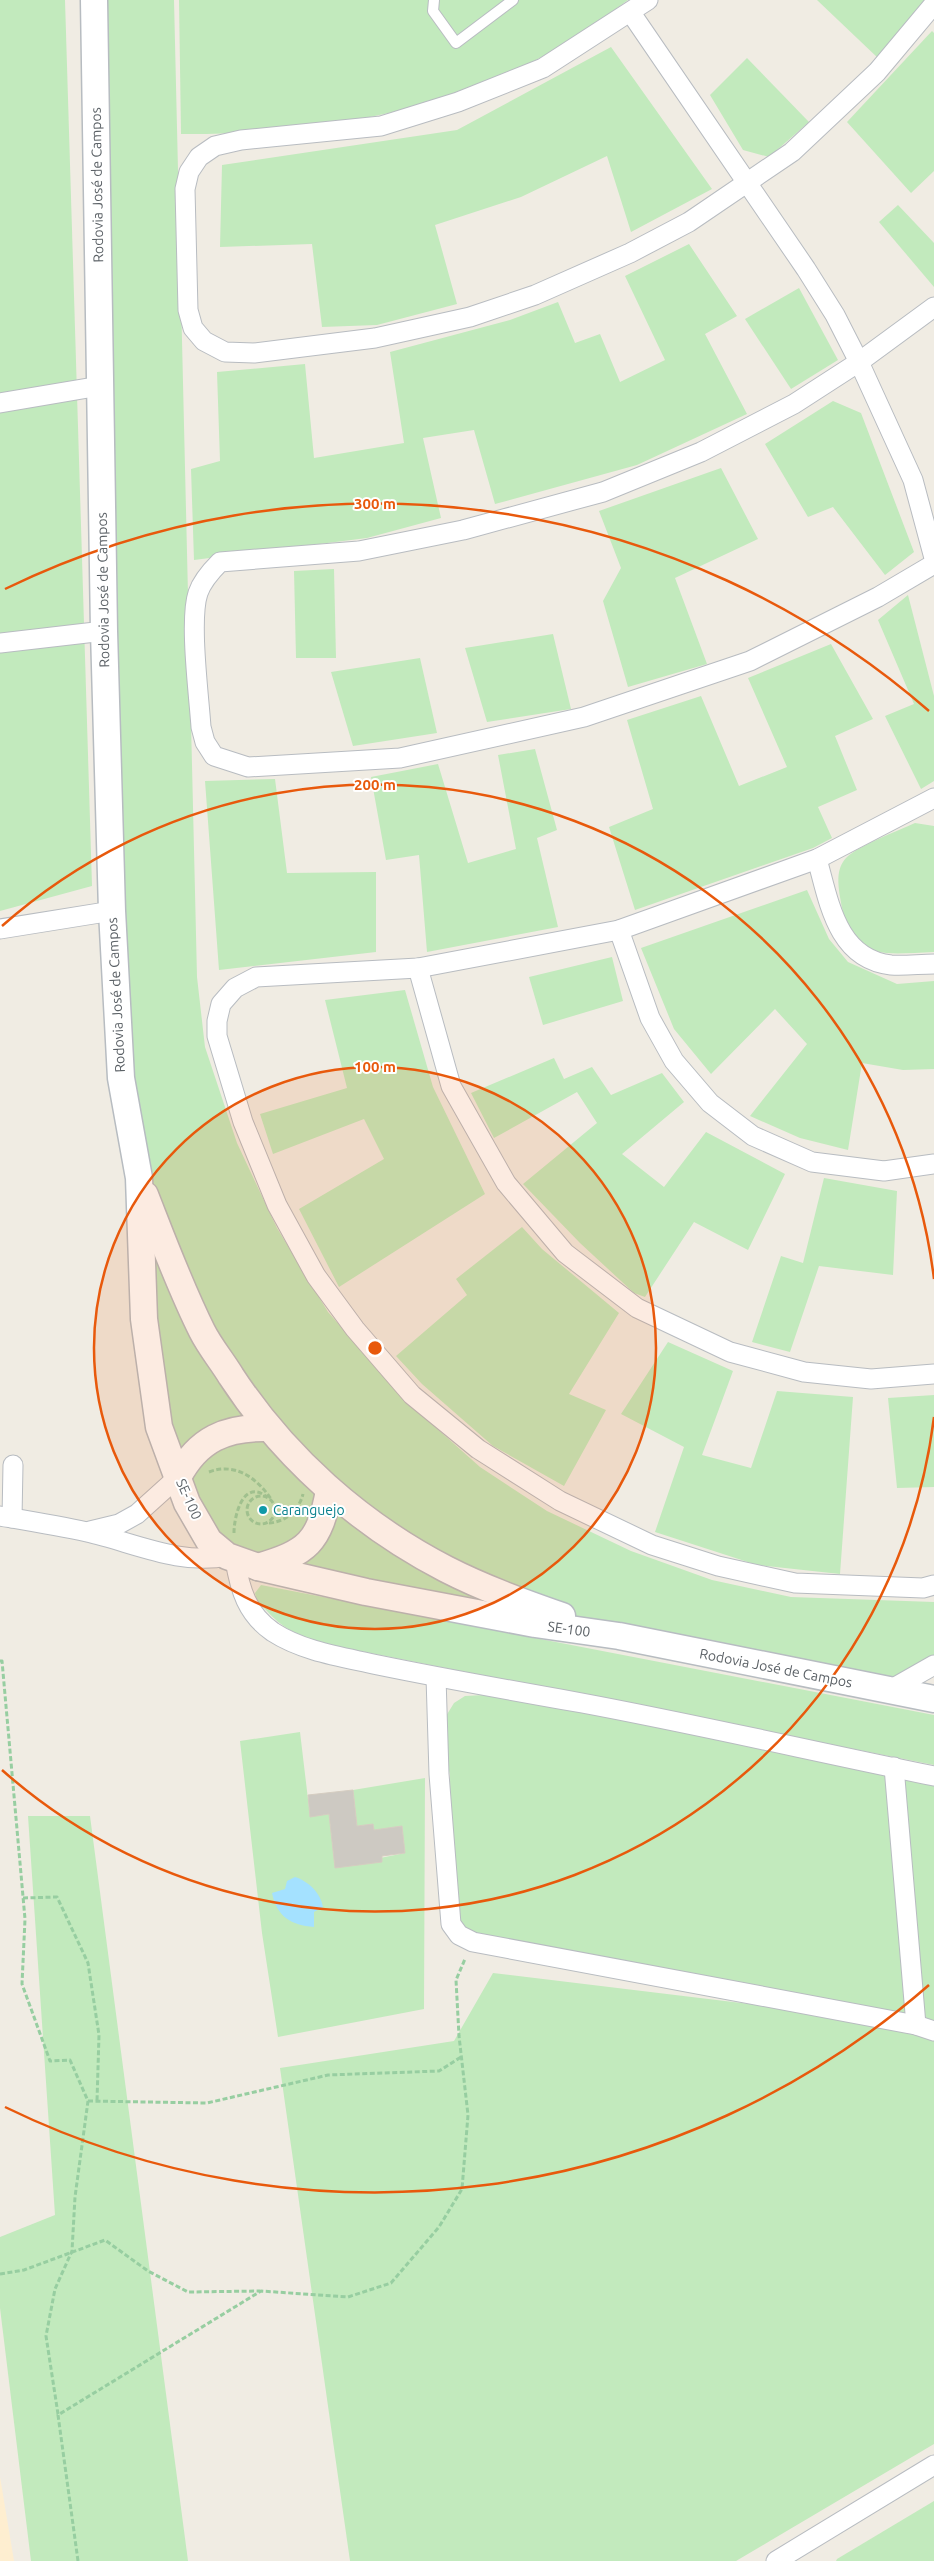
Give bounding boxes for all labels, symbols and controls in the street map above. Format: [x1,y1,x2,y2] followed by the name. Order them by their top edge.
[88,107,106,263] street label: Rodovia José de Campos
[354,495,396,512] text: 300 m
[94,512,112,668] street label: Rodovia José de Campos
[354,776,396,793] text: 200 m
[104,917,128,1073] street label: Rodovia José de Campos
[354,1058,396,1075] text: 100 m
[366,1339,384,1357] centre of rings
[173,1476,205,1522] street label: SE-100
[273,1502,345,1518] place label: Caranguejo
[257,1504,269,1516] marker: Caranguejo
[547,1618,591,1640] street label: SE-100
[698,1645,854,1691] street label: Rodovia José de Campos

